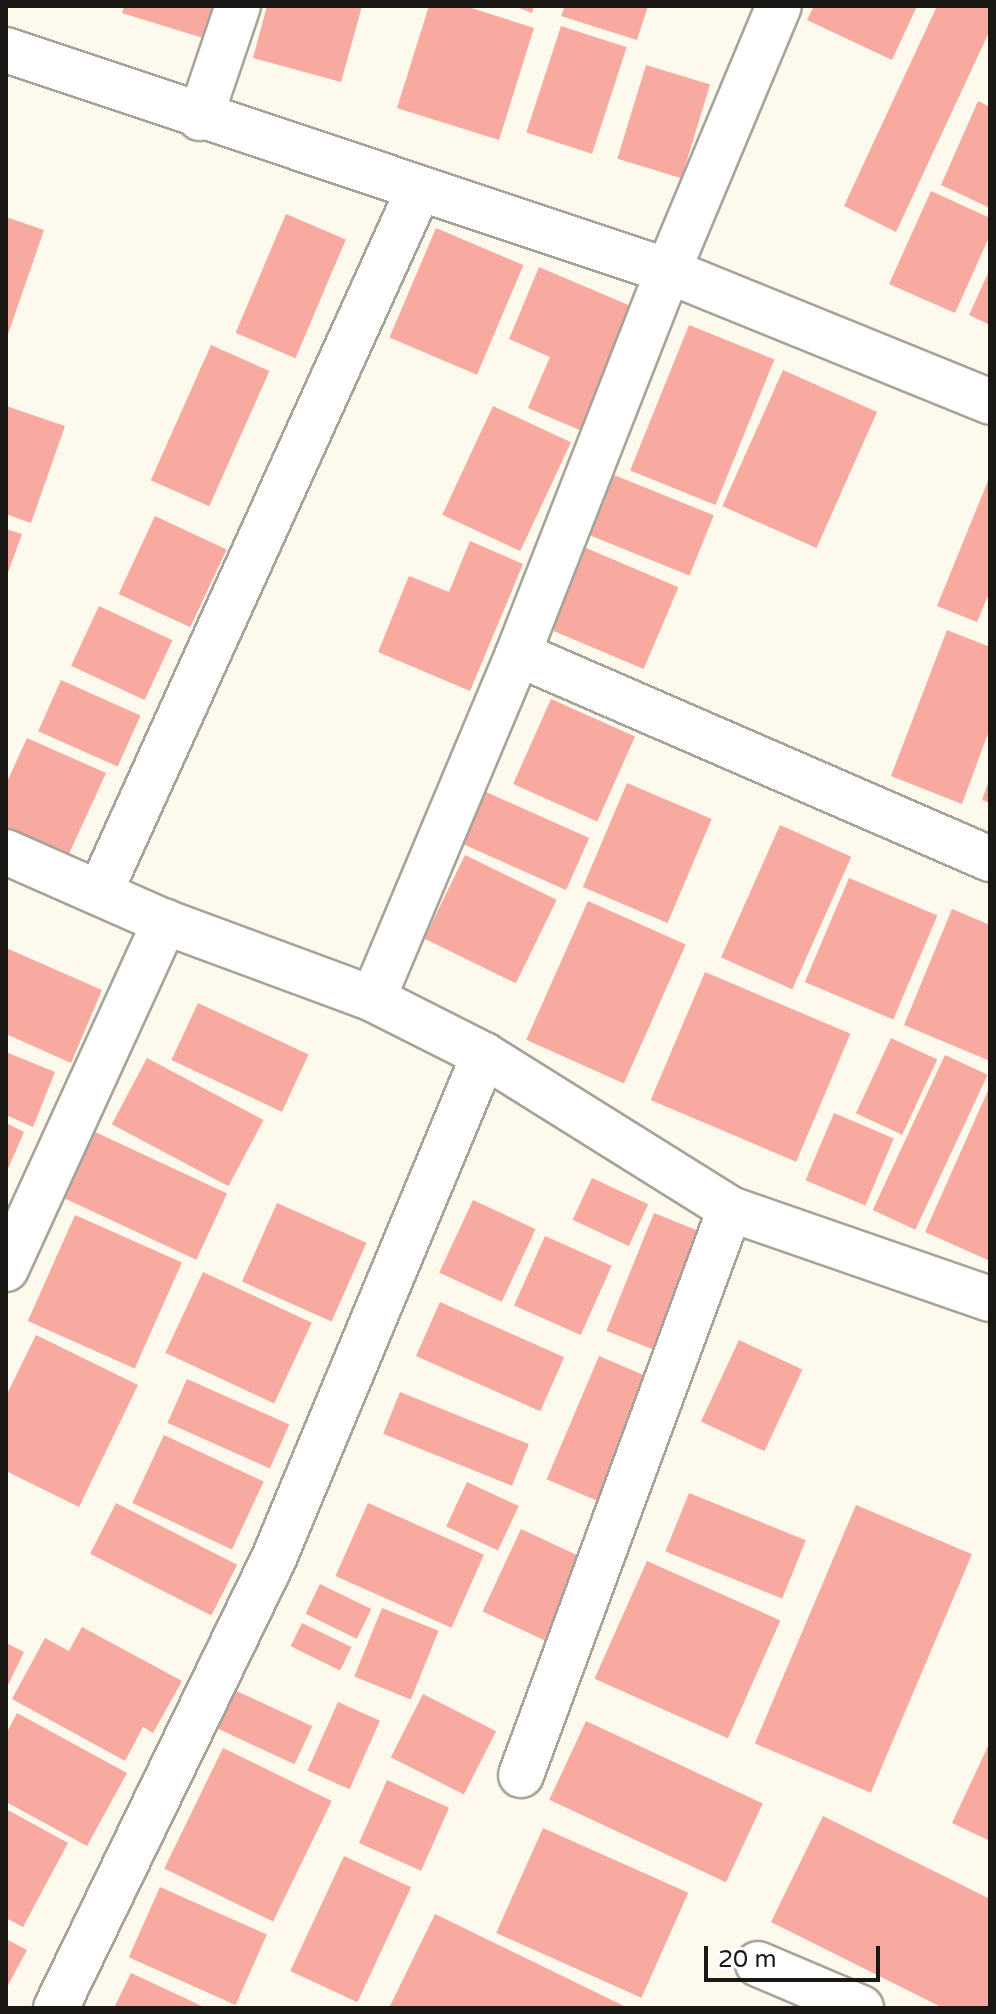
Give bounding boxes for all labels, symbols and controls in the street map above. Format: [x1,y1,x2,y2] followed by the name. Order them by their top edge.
[708,1930,884,1980] scale bar
[718,1945,776,1974] text: 20 m

